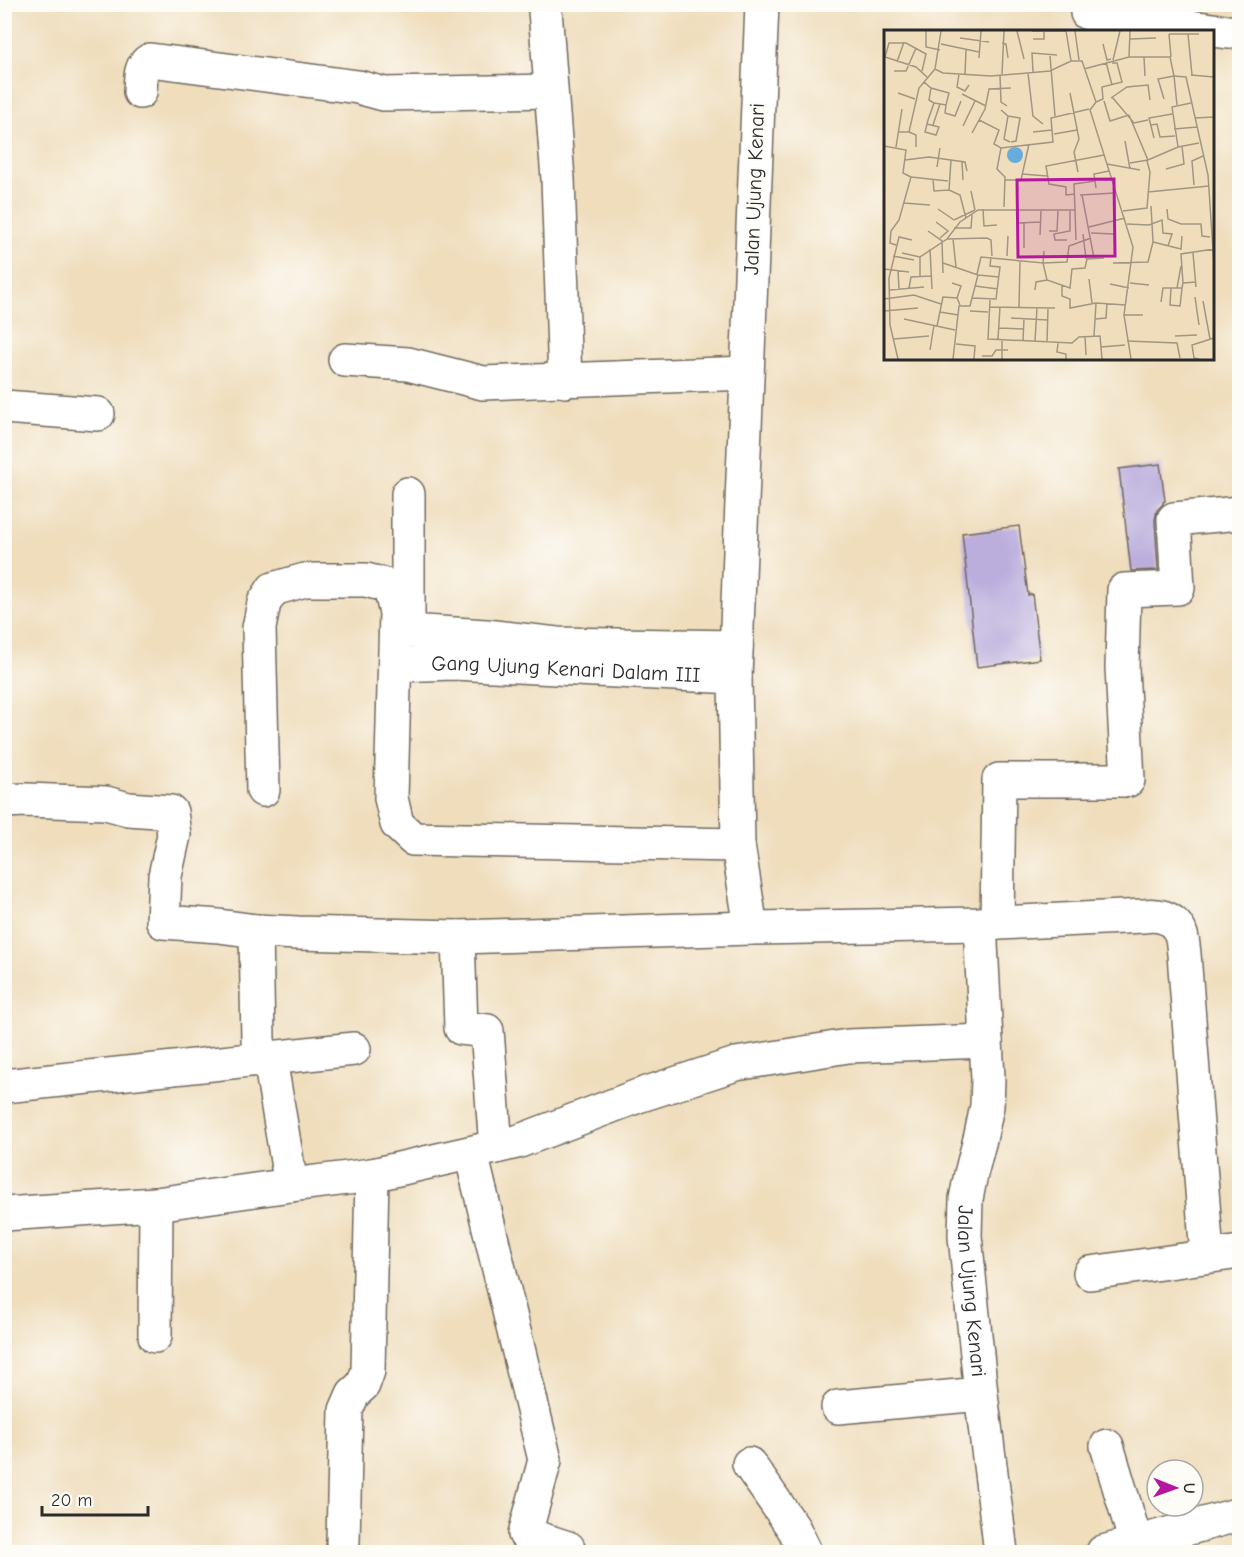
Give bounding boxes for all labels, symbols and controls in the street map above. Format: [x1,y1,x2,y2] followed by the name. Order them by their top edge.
[884,30,1214,360] inset map
[739,102,769,276] street label: Jalan Ujung Kenari
[431,651,701,687] street label: Gang Ujung Kenari Dalam III
[953,1205,991,1378] street label: Jalan Ujung Kenari
[1145,1458,1205,1518] north arrow
[42,1479,148,1517] scale bar
[1180,1483,1198,1494] text: U
[51,1490,92,1511] text: 20 m

